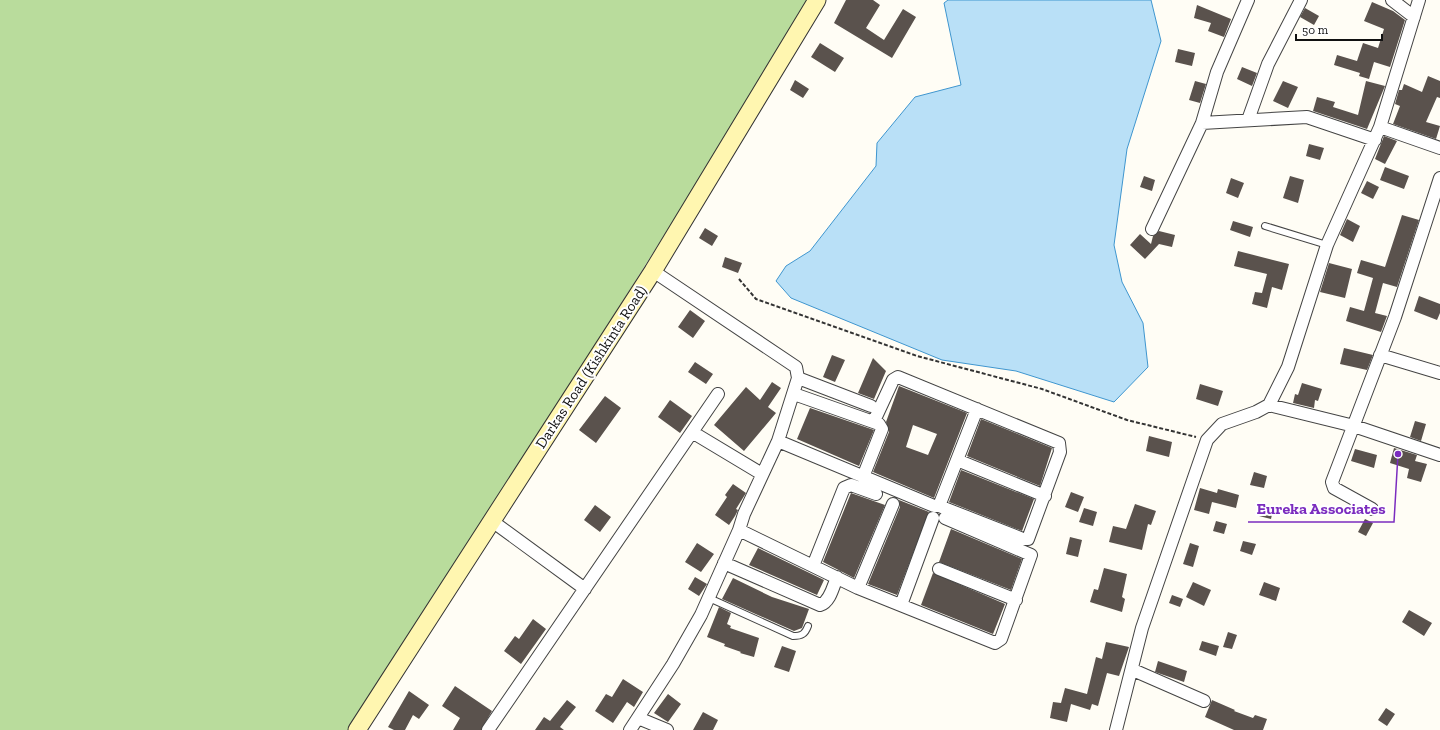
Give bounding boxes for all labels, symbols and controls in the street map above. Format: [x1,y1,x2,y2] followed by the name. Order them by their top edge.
[1296,16,1382,42] scale bar
[1302,23,1329,37] text: 50 m
[532,282,650,452] street label: Darkas Road (Kishkinta Road)
[1248,494,1394,522] callout: Eureka Associates
[1256,499,1386,518] text: Eureka Associates

